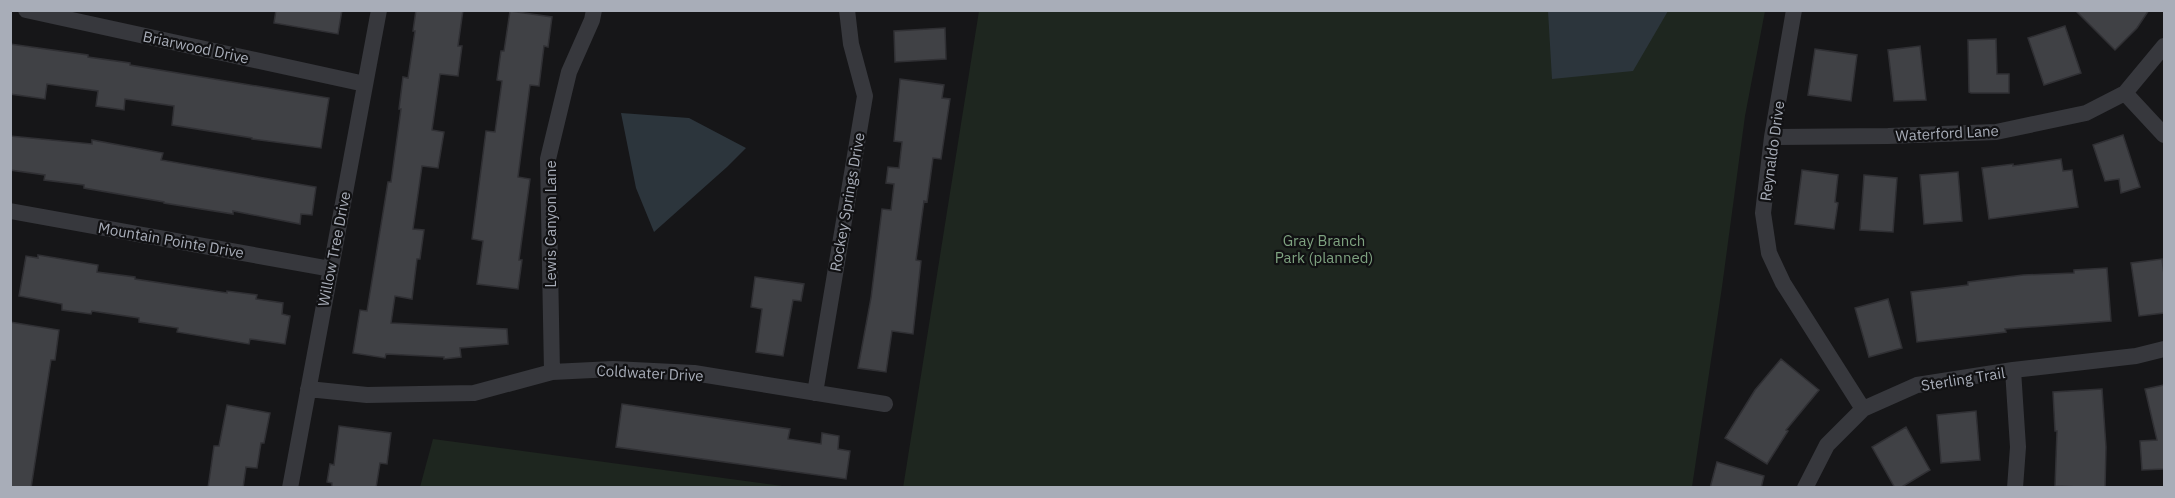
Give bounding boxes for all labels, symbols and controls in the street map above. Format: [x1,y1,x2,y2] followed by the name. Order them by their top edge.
[141,26,251,68] street label: Briarwood Drive
[1756,100,1788,202] street label: Reynaldo Drive
[1895,121,1999,145] street label: Waterford Lane
[825,131,869,273] street label: Rockey Springs Drive
[541,160,560,288] street label: Lewis Canyon Lane
[314,190,354,308] street label: Willow Tree Drive
[96,218,246,262] street label: Mountain Pointe Drive
[1275,231,1373,267] park label: Gray Branch Park (planned)
[596,361,704,385] street label: Coldwater Drive
[1920,363,2006,395] street label: Sterling Trail

